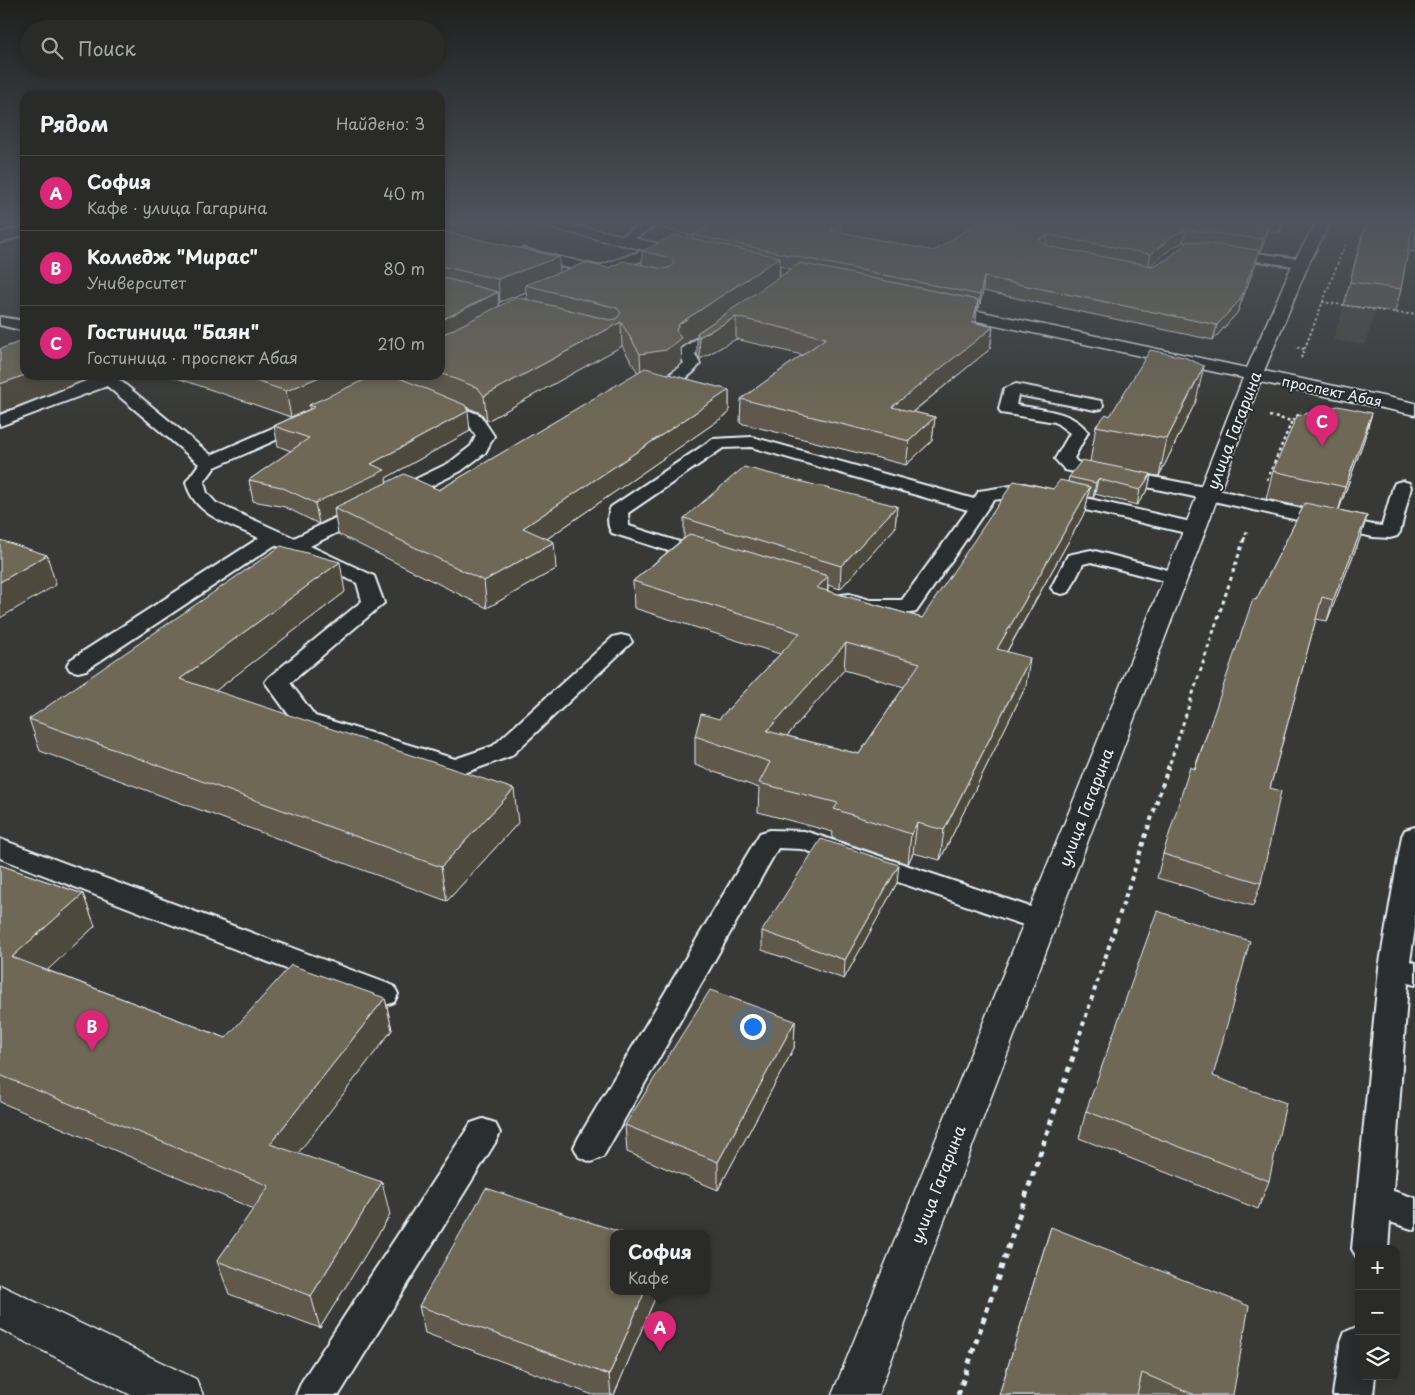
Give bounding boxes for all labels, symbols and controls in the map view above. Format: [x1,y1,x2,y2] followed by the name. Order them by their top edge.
[20,20,445,75] search box
[38,34,66,62] icon: search
[78,34,136,62] text: Поиск
[40,107,108,139] text: Рядом
[336,111,425,135] text: Найдено: 3
[87,167,151,195] text: София
[50,181,62,205] text: A
[383,181,425,205] text: 40 m
[87,195,267,219] text: Кафе · улица Гагарина
[87,242,258,270] text: Колледж "Мирас"
[51,256,61,280] text: B
[383,256,425,280] text: 80 m
[87,270,186,294] text: Университет
[87,317,259,345] text: Гостиница "Баян"
[50,331,62,355] text: C
[377,331,425,355] text: 210 m
[87,345,298,369] text: Гостиница · проспект Абая
[1199,367,1267,493] street label: улица Гагарина
[1280,370,1384,412] street label: проспект Абая
[1306,405,1338,446] pin: C
[1051,744,1119,870] street label: улица Гагарина
[76,1010,108,1051] pin: B
[740,1014,766,1040] your location
[903,1121,971,1247] street label: улица Гагарина
[610,1230,710,1295] popup
[628,1237,692,1265] text: София
[1355,1245,1400,1380] map controls
[1355,1245,1400,1290] button: +
[628,1265,669,1289] text: Кафе
[1355,1290,1400,1335] button: −
[644,1311,676,1352] pin: A
[1355,1335,1400,1380] button: layers

